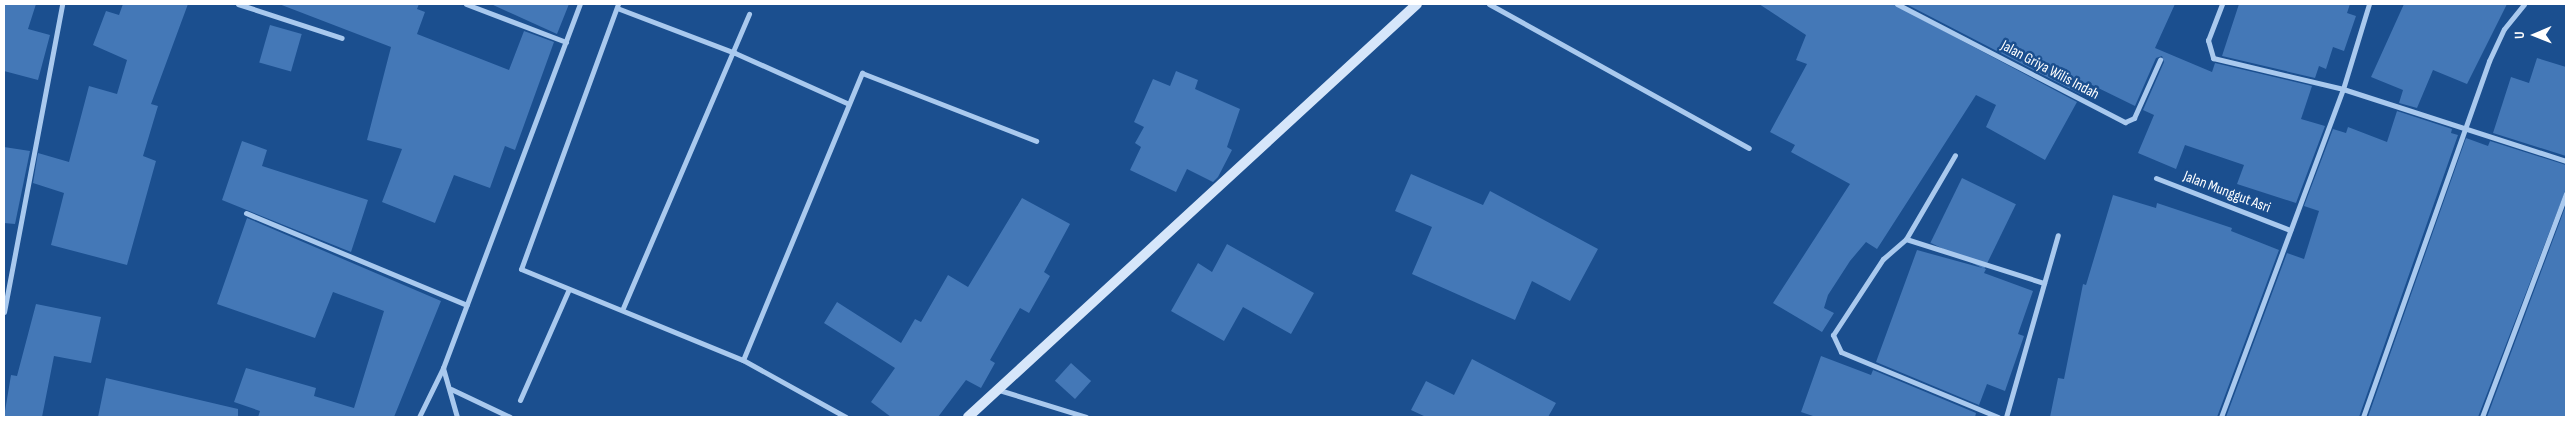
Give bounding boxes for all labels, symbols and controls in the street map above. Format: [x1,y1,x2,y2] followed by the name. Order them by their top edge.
[2510,10,2560,60] north arrow
[2511,31,2528,39] text: U
[1998,37,2102,103] street label: Jalan Griya Wilis Indah
[2181,167,2273,217] street label: Jalan Munggut Asri

